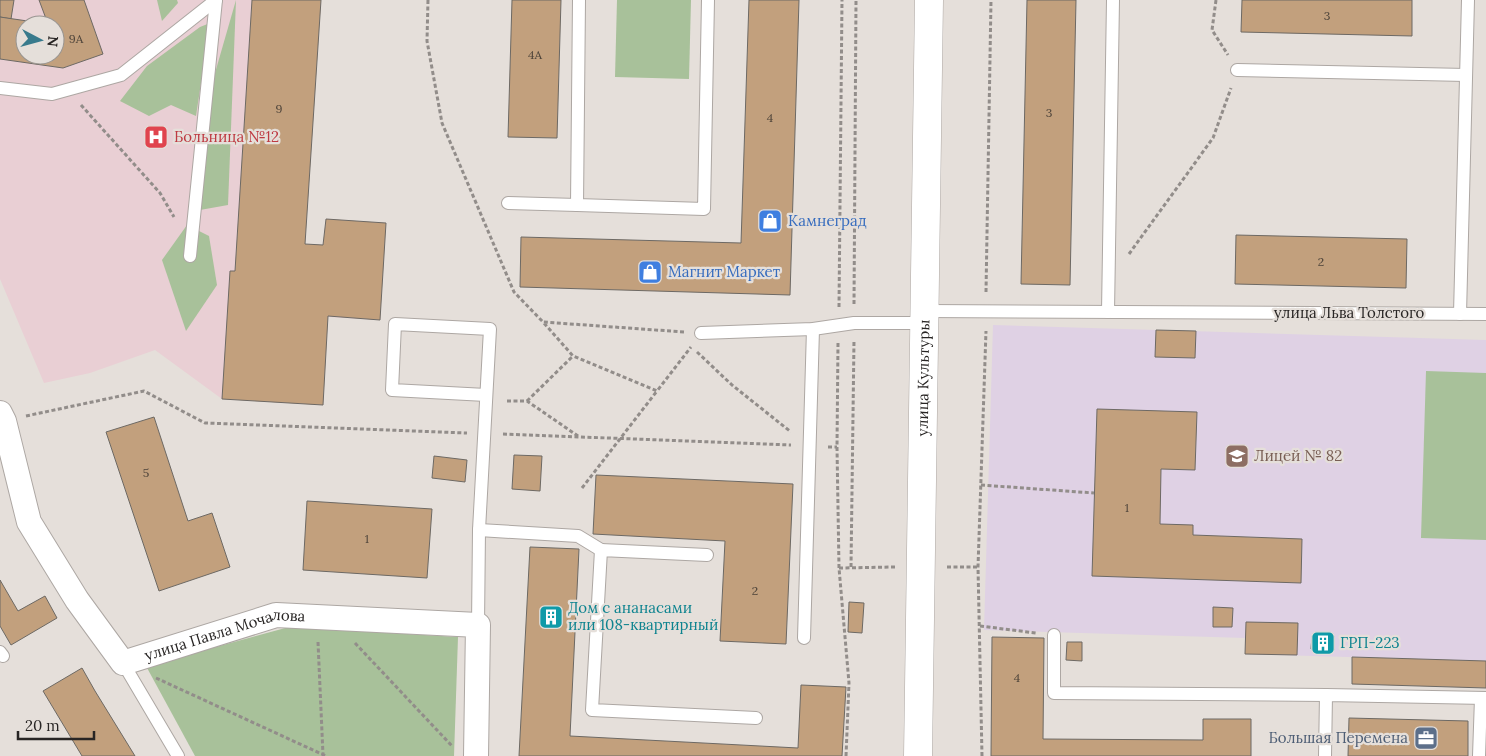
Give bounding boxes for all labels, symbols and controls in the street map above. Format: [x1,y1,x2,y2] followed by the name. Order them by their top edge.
[1324,8,1331,23] house number: 3
[15,15,65,65] north arrow
[69,31,84,46] house number: 9А
[43,35,62,48] text: N
[528,47,542,62] house number: 4А
[276,101,283,116] house number: 9
[1046,105,1053,120] house number: 3
[767,110,774,125] house number: 4
[143,124,169,150] hospital icon: Больница №12
[174,127,279,146] place label: Больница №12
[757,208,783,234] shop icon: Камнеград
[788,211,867,230] place label: Камнеград
[1318,254,1324,269] house number: 2
[637,259,663,285] shop icon: Магнит Маркет
[668,262,781,281] place label: Магнит Маркет
[1274,303,1425,322] street label: улица Льва Толстого
[913,319,933,437] street label: улица Культуры
[1224,443,1250,469] school or university icon: Лицей № 82
[1254,446,1342,465] place label: Лицей № 82
[143,465,149,480] house number: 5
[1125,500,1129,515] house number: 1
[365,531,369,546] house number: 1
[752,583,758,598] house number: 2
[568,598,718,634] place label: Дом с ананасами или 108-квартирный
[538,604,564,630] building icon: Дом с ананасами или 108-квартирный
[142,605,306,665] street label: улица Павла Мочалова
[1310,630,1336,656] building icon: ГРП-223
[1340,633,1400,652] place label: ГРП-223
[1014,670,1021,685] house number: 4
[18,708,94,740] scale bar
[25,716,60,735] text: 20 m
[1413,725,1439,751] office icon: Большая Перемена
[1269,728,1408,747] place label: Большая Перемена

